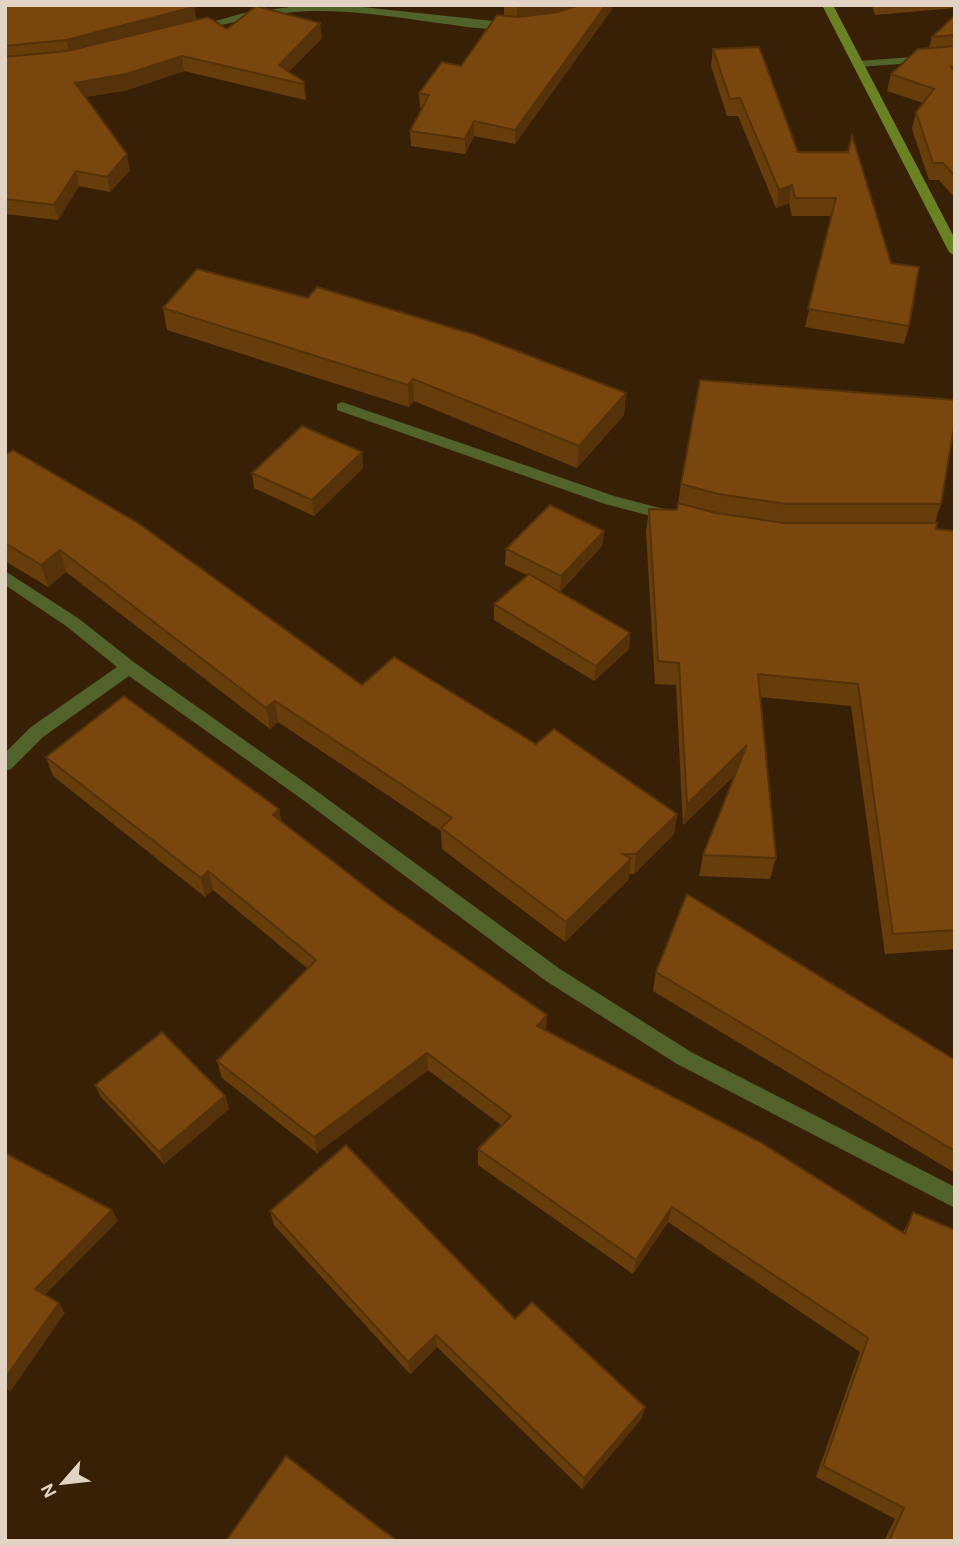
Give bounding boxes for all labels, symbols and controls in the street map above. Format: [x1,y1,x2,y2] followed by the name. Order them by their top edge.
[28,1448,98,1518] north arrow
[36,1479,62,1502] text: N

